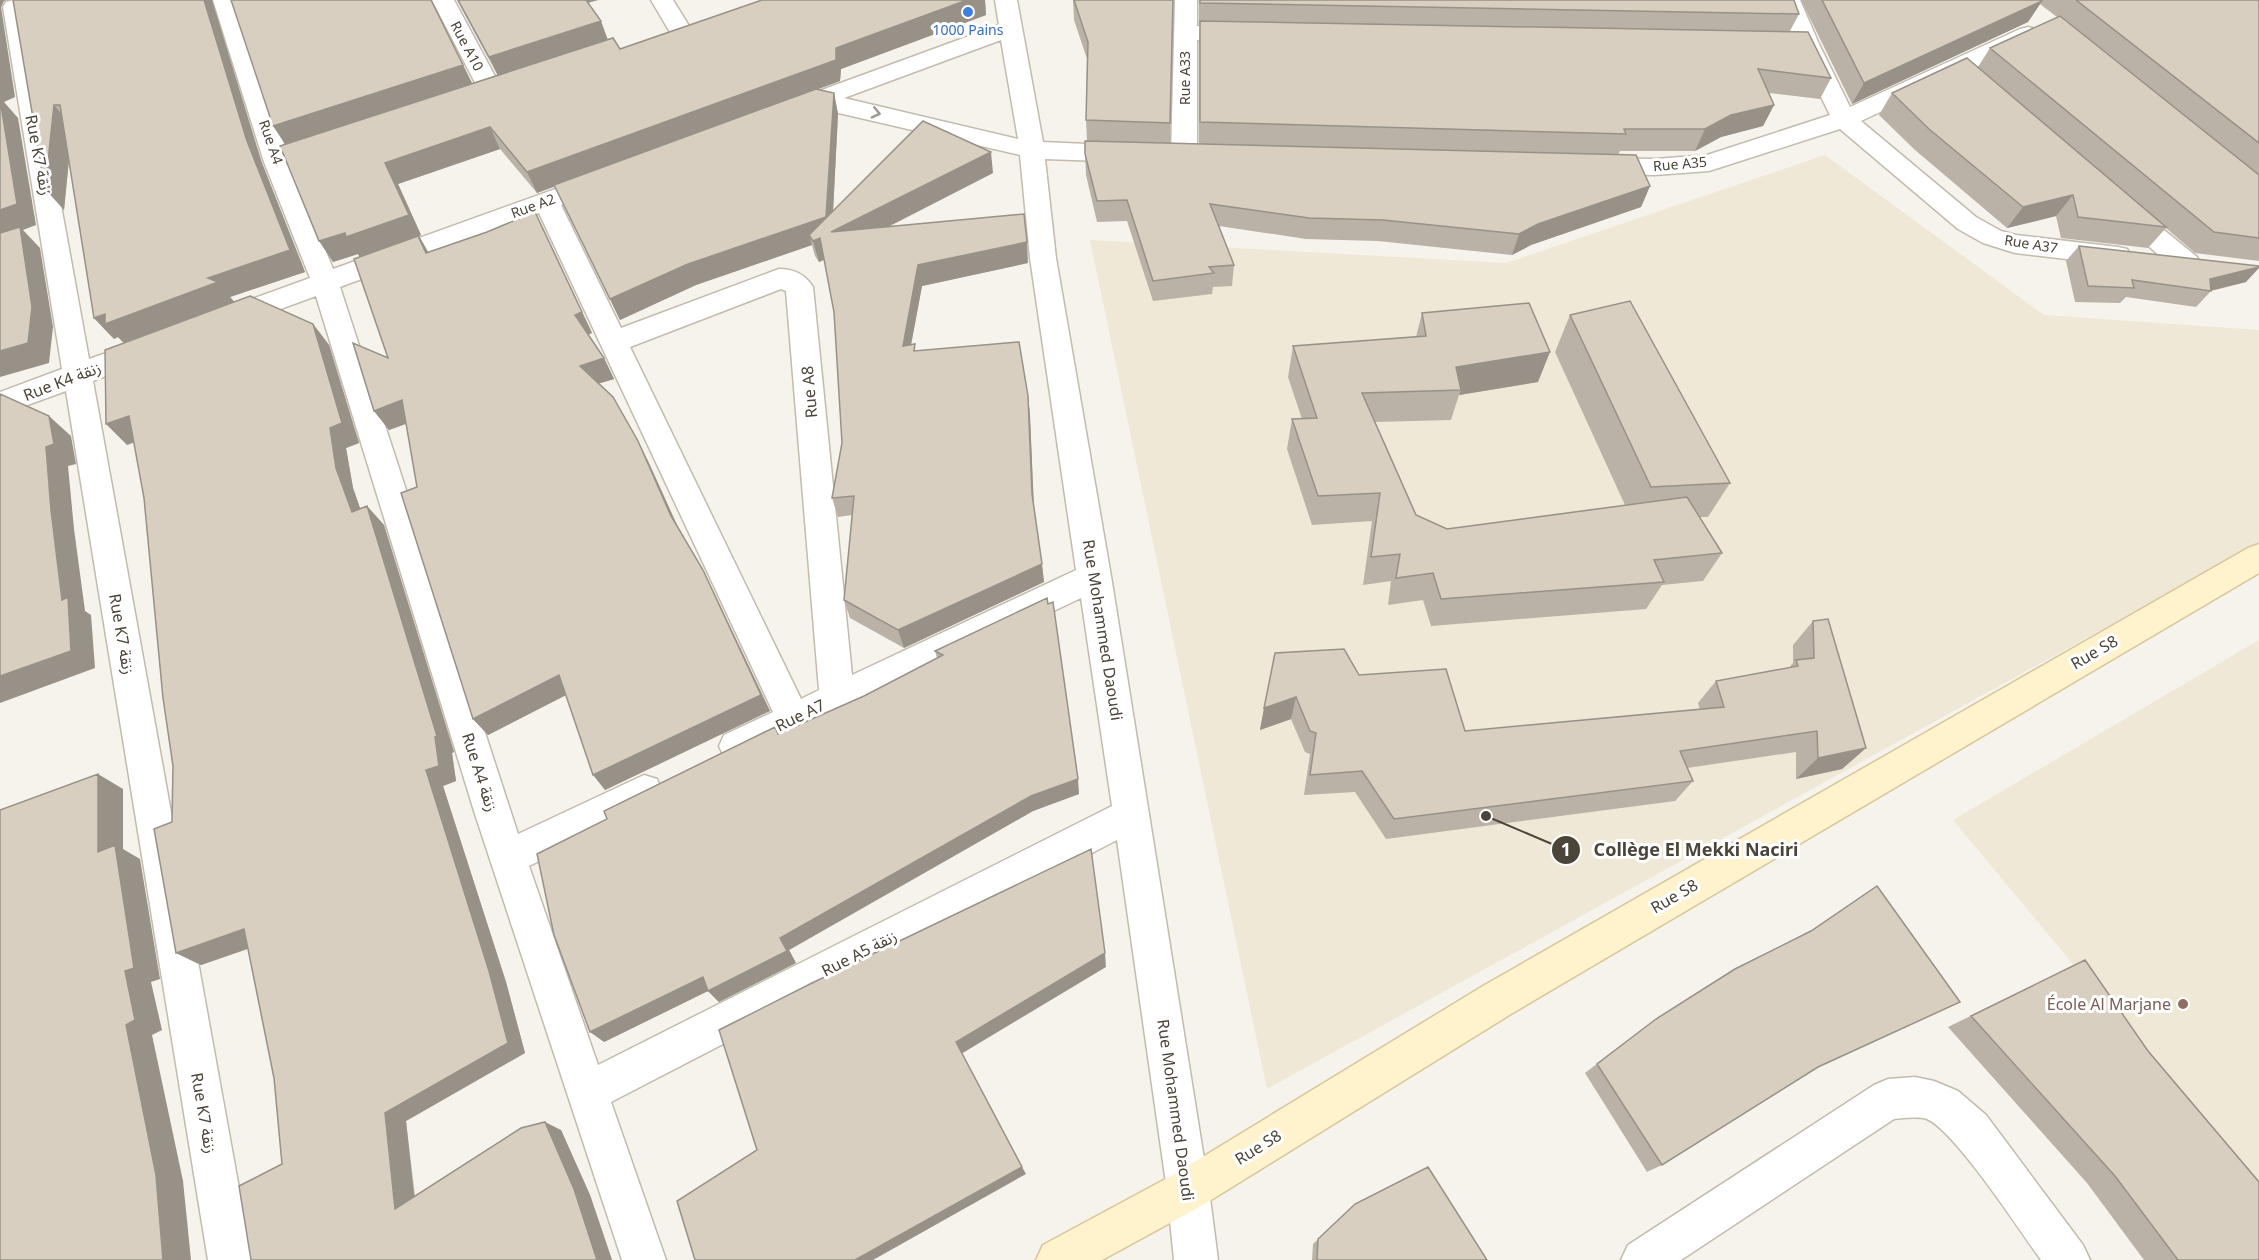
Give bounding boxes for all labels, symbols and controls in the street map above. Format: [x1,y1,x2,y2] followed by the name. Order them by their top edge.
[961,5,975,19] marker: 1000 Pains
[446,18,488,74] street label: Rue A10
[933,20,1004,39] place label: 1000 Pains
[1175,51,1194,105] street label: Rue A33
[871,106,881,119] one-way arrow
[20,113,58,197] street label: Rue K7 زنقة
[255,117,288,167] street label: Rue A4
[1652,152,1708,175] street label: Rue A35
[508,189,558,222] street label: Rue A2
[2003,230,2059,257] street label: Rue A37
[20,356,104,406] street label: Rue K4 زنقة
[796,365,822,419] street label: Rue A8
[1078,538,1128,722] street label: Rue Mohammed Daoudi
[104,592,140,676] street label: Rue K7 زنقة
[2066,630,2122,674] street label: Rue S8
[772,694,828,736] street label: Rue A7
[457,730,503,814] street label: Rue A4 زنقة
[1551,832,1810,868] callout: Collège El Mekki Naciri
[1561,837,1571,861] text: 1
[1594,837,1798,861] text: Collège El Mekki Naciri
[1646,874,1702,918] street label: Rue S8
[817,925,901,981] street label: Rue A5 زنقة
[2047,993,2171,1015] place label: École Al Marjane
[2176,997,2190,1011] marker: École Al Marjane
[1152,1018,1200,1202] street label: Rue Mohammed Daoudi
[186,1071,222,1155] street label: Rue K7 زنقة
[1231,1124,1285,1170] street label: Rue S8

